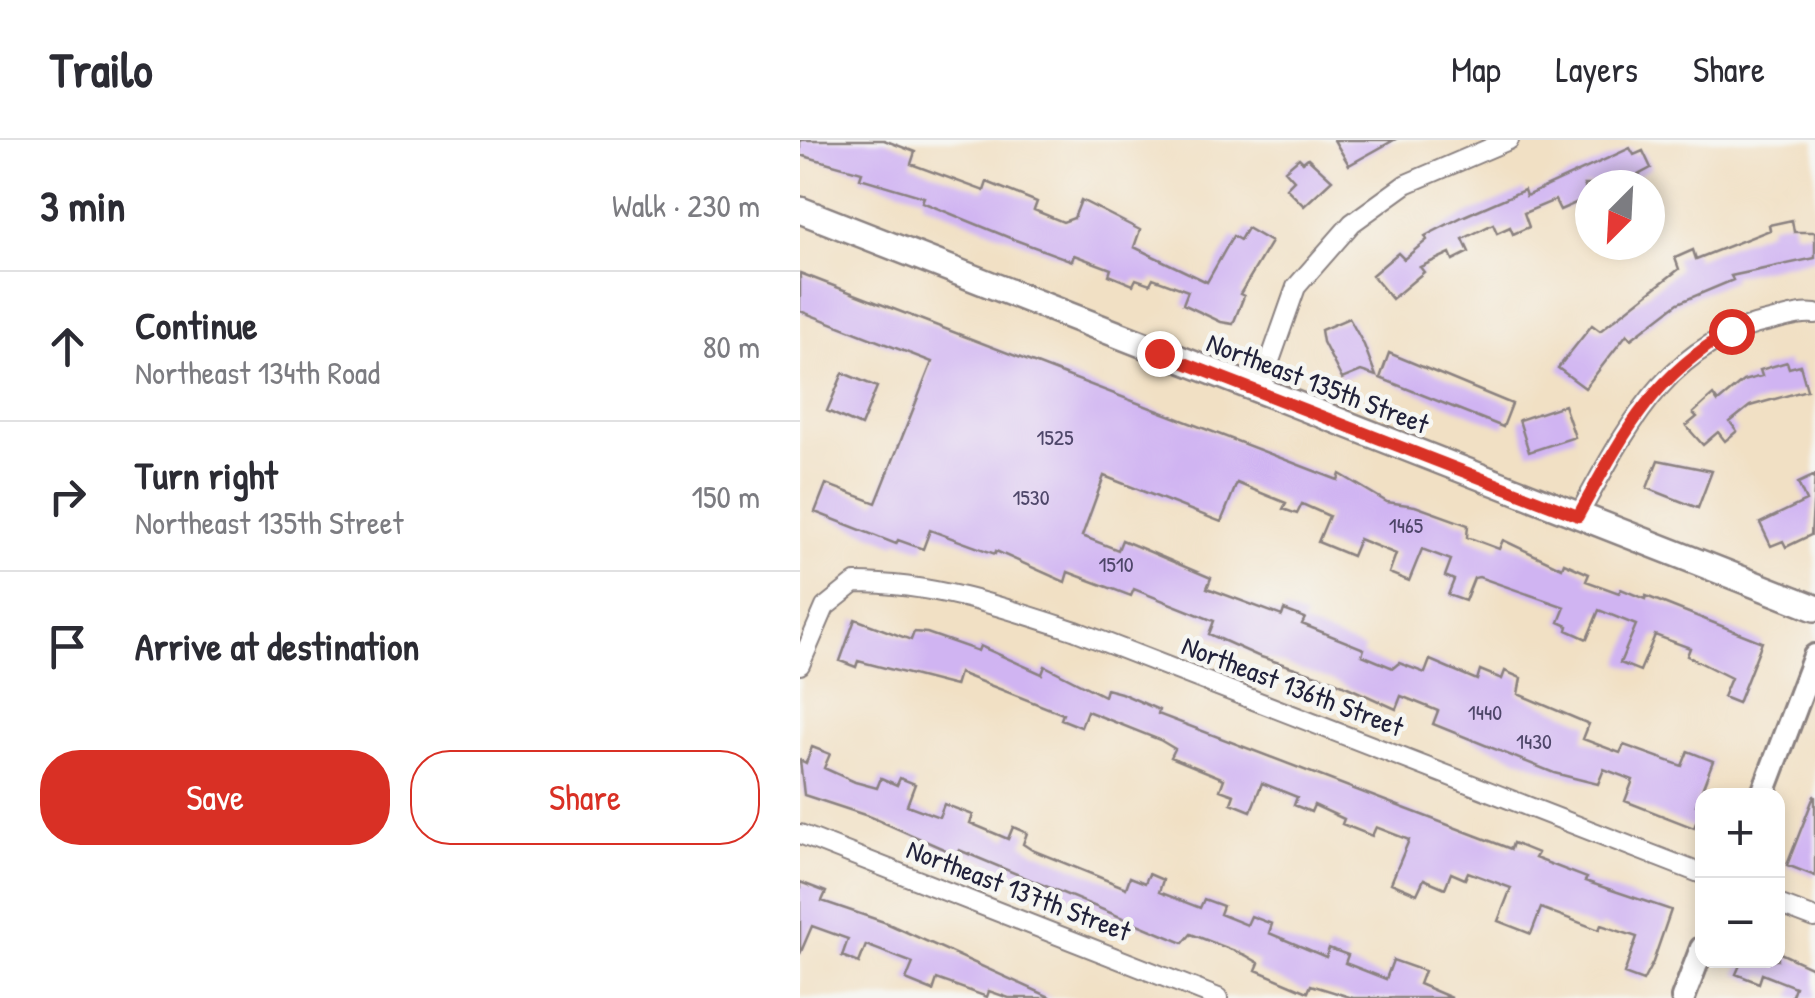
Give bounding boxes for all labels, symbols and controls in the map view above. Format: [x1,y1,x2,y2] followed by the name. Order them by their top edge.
[50,37,153,102] text: Trailo
[1451,46,1501,93] text: Map
[1556,46,1638,93] text: Layers
[1693,46,1765,93] text: Share
[1575,170,1665,260] north arrow
[40,177,125,234] text: 3 min
[612,184,760,227] text: Walk · 230 m
[135,299,257,351] text: Continue
[1709,309,1755,355] route start
[40,319,95,374] icon: ahead
[1202,323,1435,443] street label: Northeast 135th Street
[703,325,760,368] text: 80 m
[1137,331,1183,377] route end
[135,351,380,394] text: Northeast 134th Road
[1037,422,1073,452] house number: 1525
[135,449,278,501] text: Turn right
[40,469,95,524] icon: right
[691,475,760,518] text: 150 m
[1012,482,1050,512] house number: 1530
[135,501,403,544] text: Northeast 135th Street
[1389,510,1423,540] house number: 1465
[1098,549,1134,579] house number: 1510
[40,619,95,674] icon: arrive
[135,620,419,672] text: Arrive at destination
[1177,626,1409,746] street label: Northeast 136th Street
[1468,697,1502,727] house number: 1440
[1516,726,1552,756] house number: 1430
[40,750,390,845] button: Save
[410,750,760,845] button: Share
[1695,788,1785,968] map controls
[1695,788,1785,878] button: +
[902,830,1137,950] street label: Northeast 137th Street
[1695,878,1785,968] button: −

